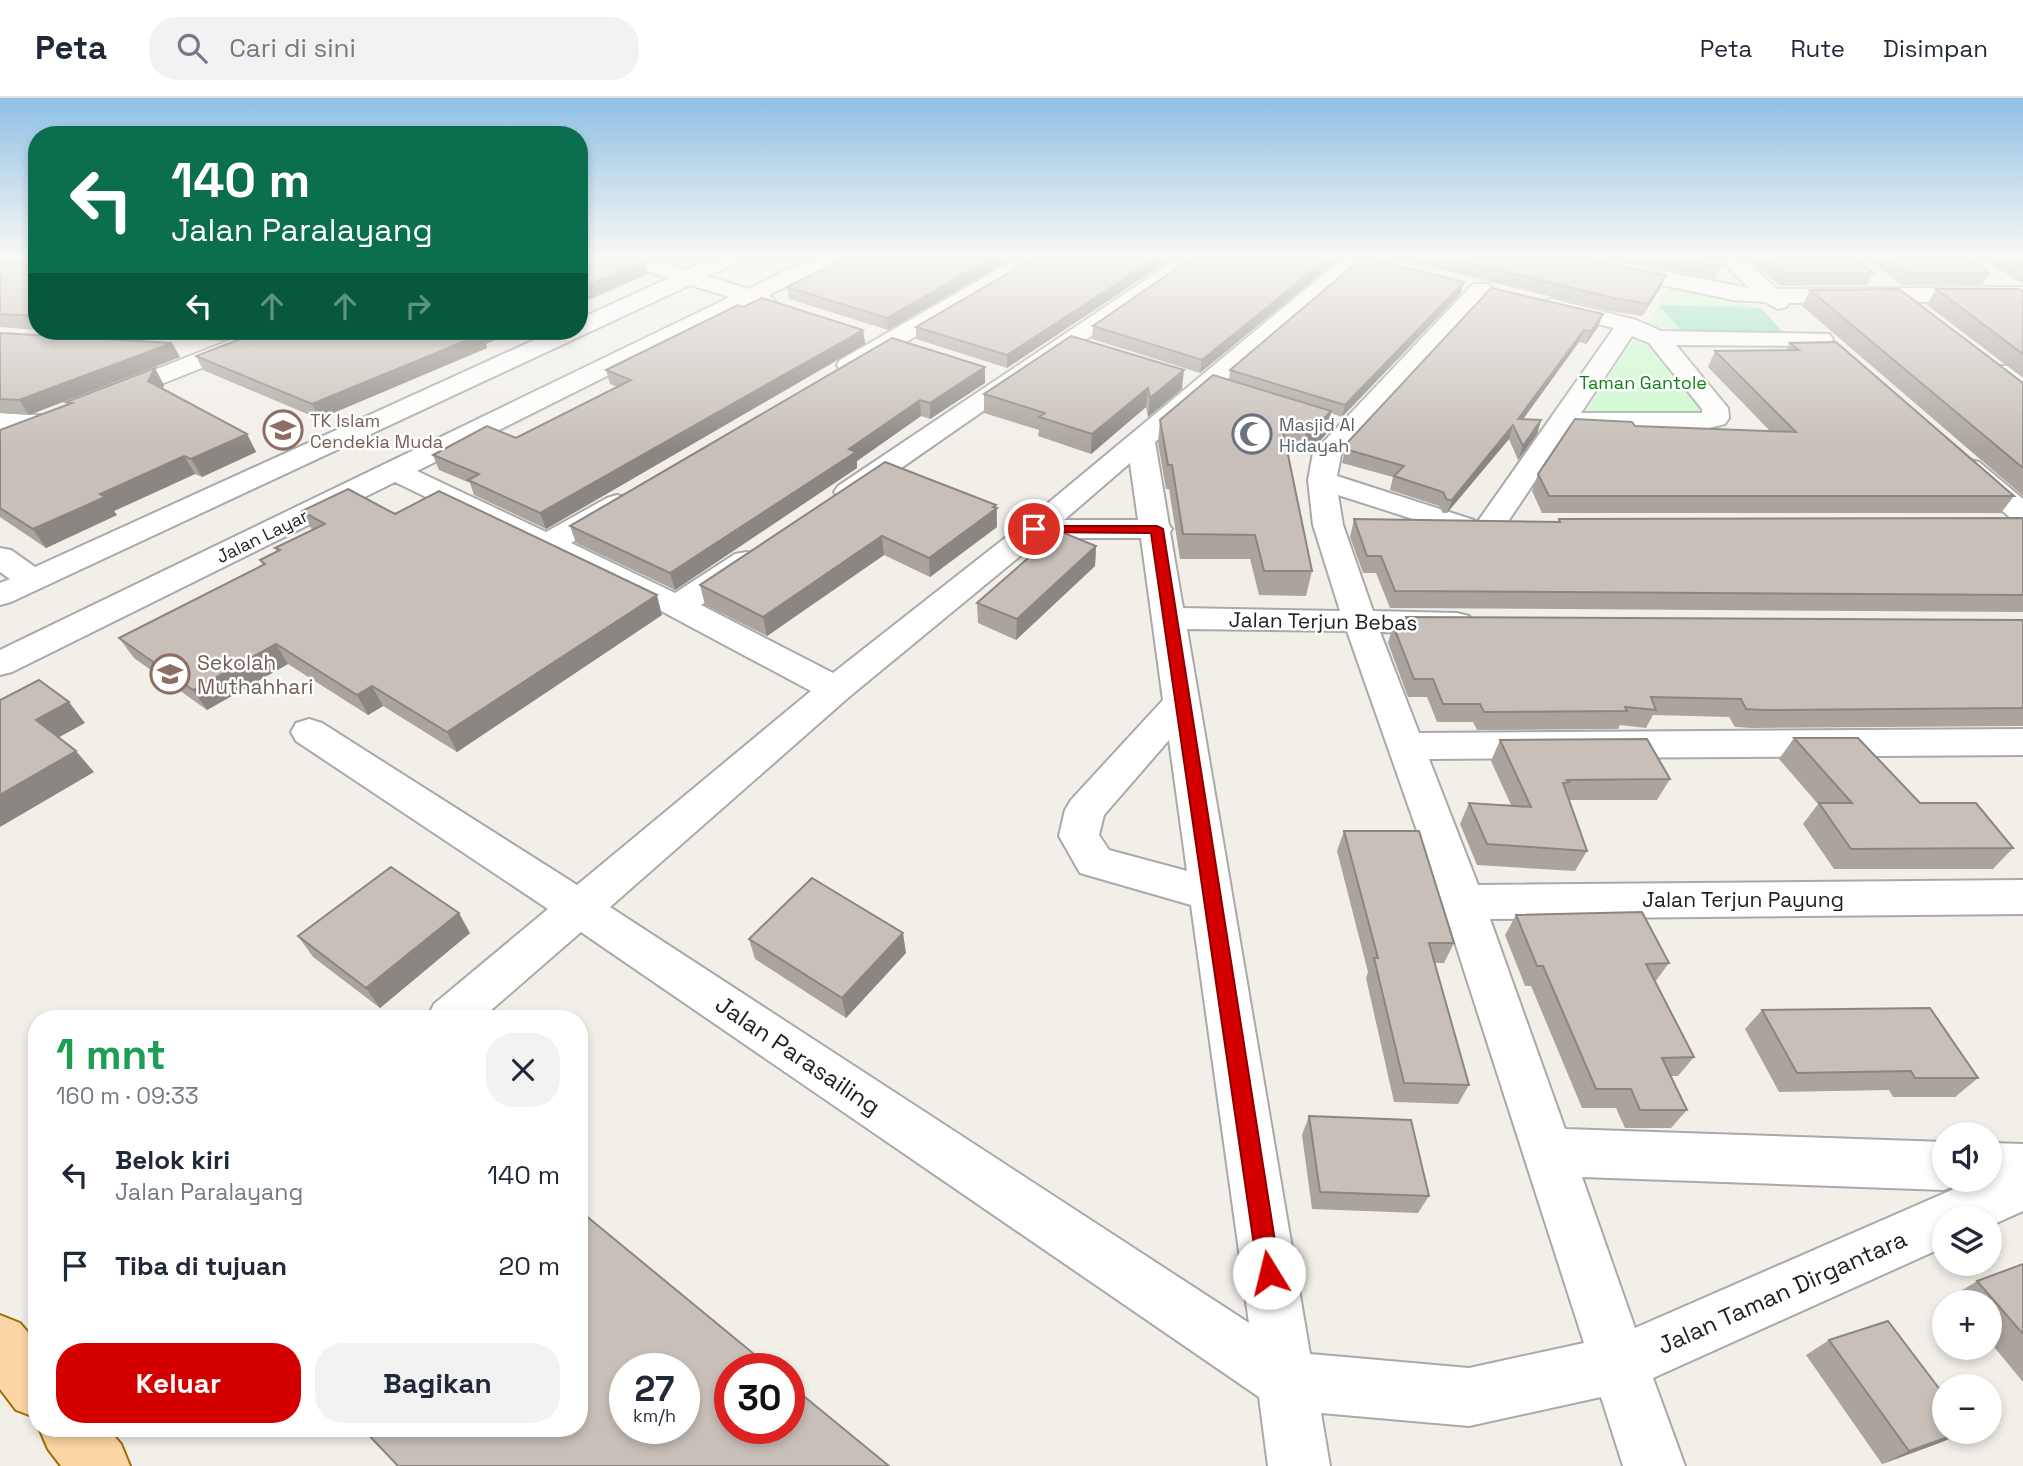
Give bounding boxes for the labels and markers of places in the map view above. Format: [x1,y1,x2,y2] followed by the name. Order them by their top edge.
[262,409,304,451] school or university icon: TK Islam Cendekia Muda
[310,409,443,453] place label: TK Islam Cendekia Muda
[1231,413,1273,455] mosque icon: Masjid Al Hidayah
[1279,413,1355,457] place label: Masjid Al Hidayah
[1004,499,1064,559] pin
[197,649,314,700] place label: Sekolah Muthahhari
[149,653,191,695] school or university icon: Sekolah Muthahhari

